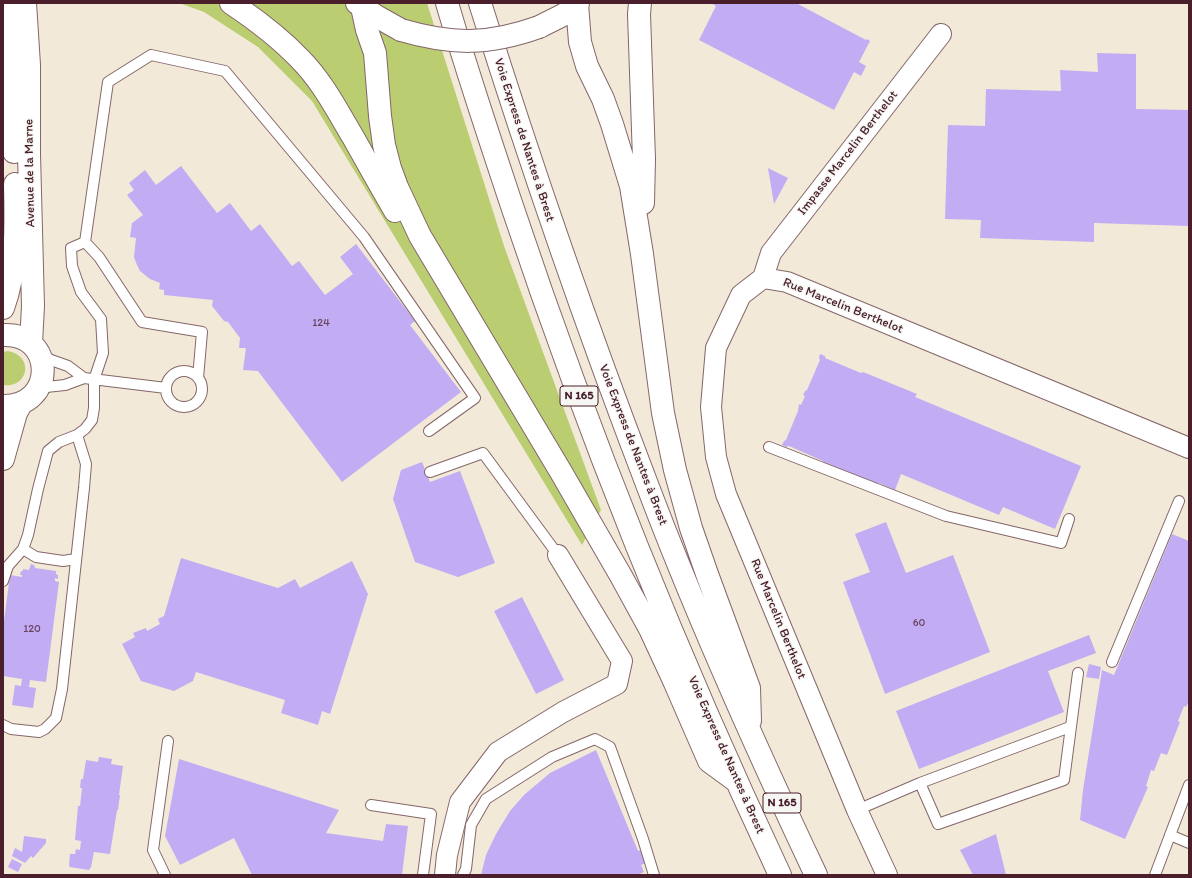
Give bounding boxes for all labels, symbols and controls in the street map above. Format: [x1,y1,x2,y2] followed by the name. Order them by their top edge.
[490,56,558,224] street label: Voie Express de Nantes à Brest
[794,88,902,218] street label: Impasse Marcelin Berthelot
[21,119,39,227] street label: Avenue de la Marne
[781,275,905,337] street label: Rue Marcelin Berthelot
[312,316,330,330] house number: 124
[595,362,671,528] street label: Voie Express de Nantes à Brest
[560,386,598,406] road number: N 165
[747,557,809,681] street label: Rue Marcelin Berthelot
[913,616,925,630] house number: 60
[23,622,41,636] house number: 120
[684,674,768,836] street label: Voie Express de Nantes à Brest
[763,793,801,813] road number: N 165

